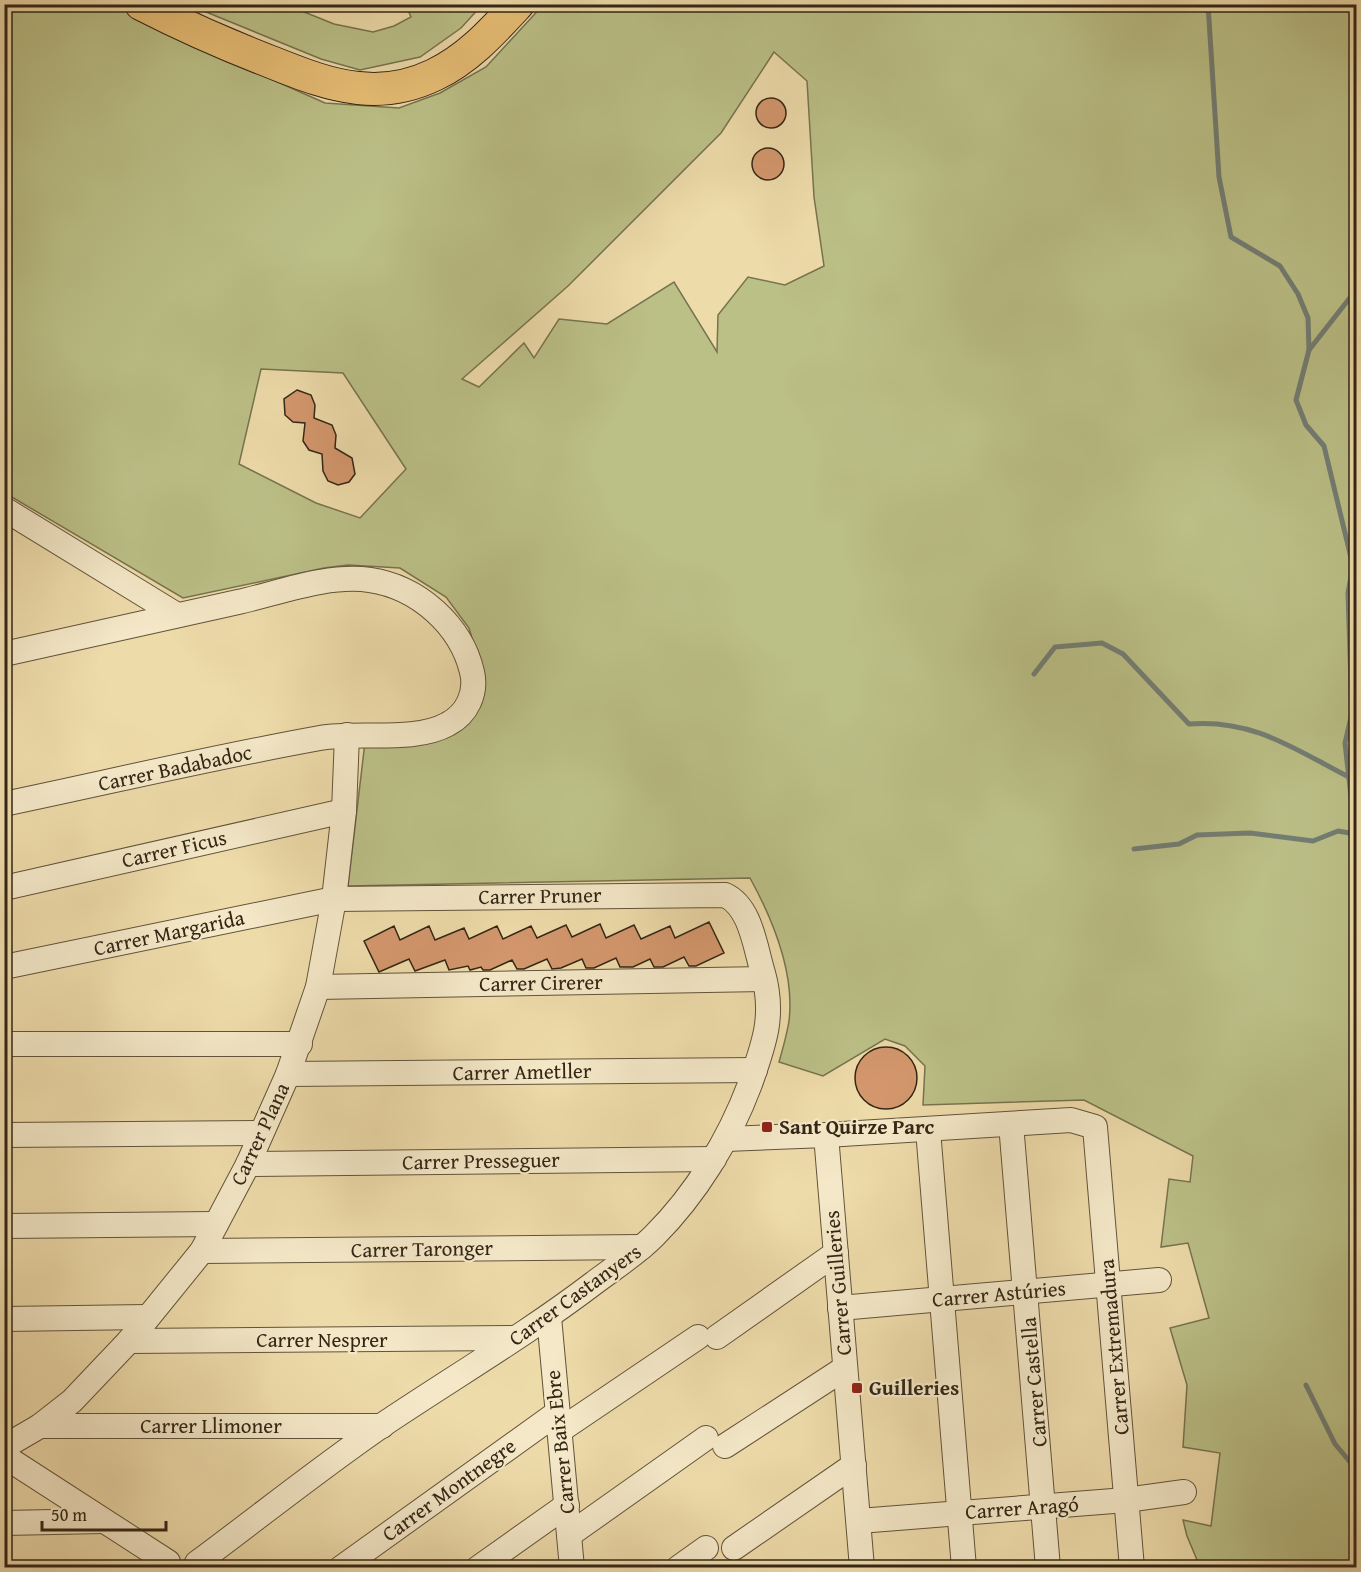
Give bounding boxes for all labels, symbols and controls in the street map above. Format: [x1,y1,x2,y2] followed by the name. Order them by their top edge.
[95,736,255,799] street label: Carrer Badabadoc
[118,821,229,876] street label: Carrer Ficus
[478,879,602,912] street label: Carrer Pruner
[91,901,247,964] street label: Carrer Margarida
[479,966,603,999] street label: Carrer Cirerer
[452,1055,592,1088] street label: Carrer Ametller
[222,1077,297,1190] street label: Carrer Plana
[779,1111,934,1142] place label: Sant Quirze Parc
[760,1120,774,1134] marker: Sant Quirze Parc
[402,1144,560,1177] street label: Carrer Presseguer
[816,1209,859,1357] street label: Carrer Guilleries
[351,1232,494,1265] street label: Carrer Taronger
[502,1236,647,1353] street label: Carrer Castanyers
[1090,1258,1137,1436] street label: Carrer Extremadura
[931,1272,1067,1315] street label: Carrer Astúries
[1012,1316,1055,1448] street label: Carrer Castella
[256,1324,388,1355] street label: Carrer Nesprer
[537,1369,582,1515] street label: Carrer Baix Ebre
[869,1372,959,1403] place label: Guilleries
[850,1381,864,1395] marker: Guilleries
[140,1410,282,1441] street label: Carrer Llimoner
[375,1430,522,1549] street label: Carrer Montnegre
[964,1488,1080,1527] street label: Carrer Aragó
[42,1494,166,1532] scale bar
[51,1501,87,1528] text: 50 m

